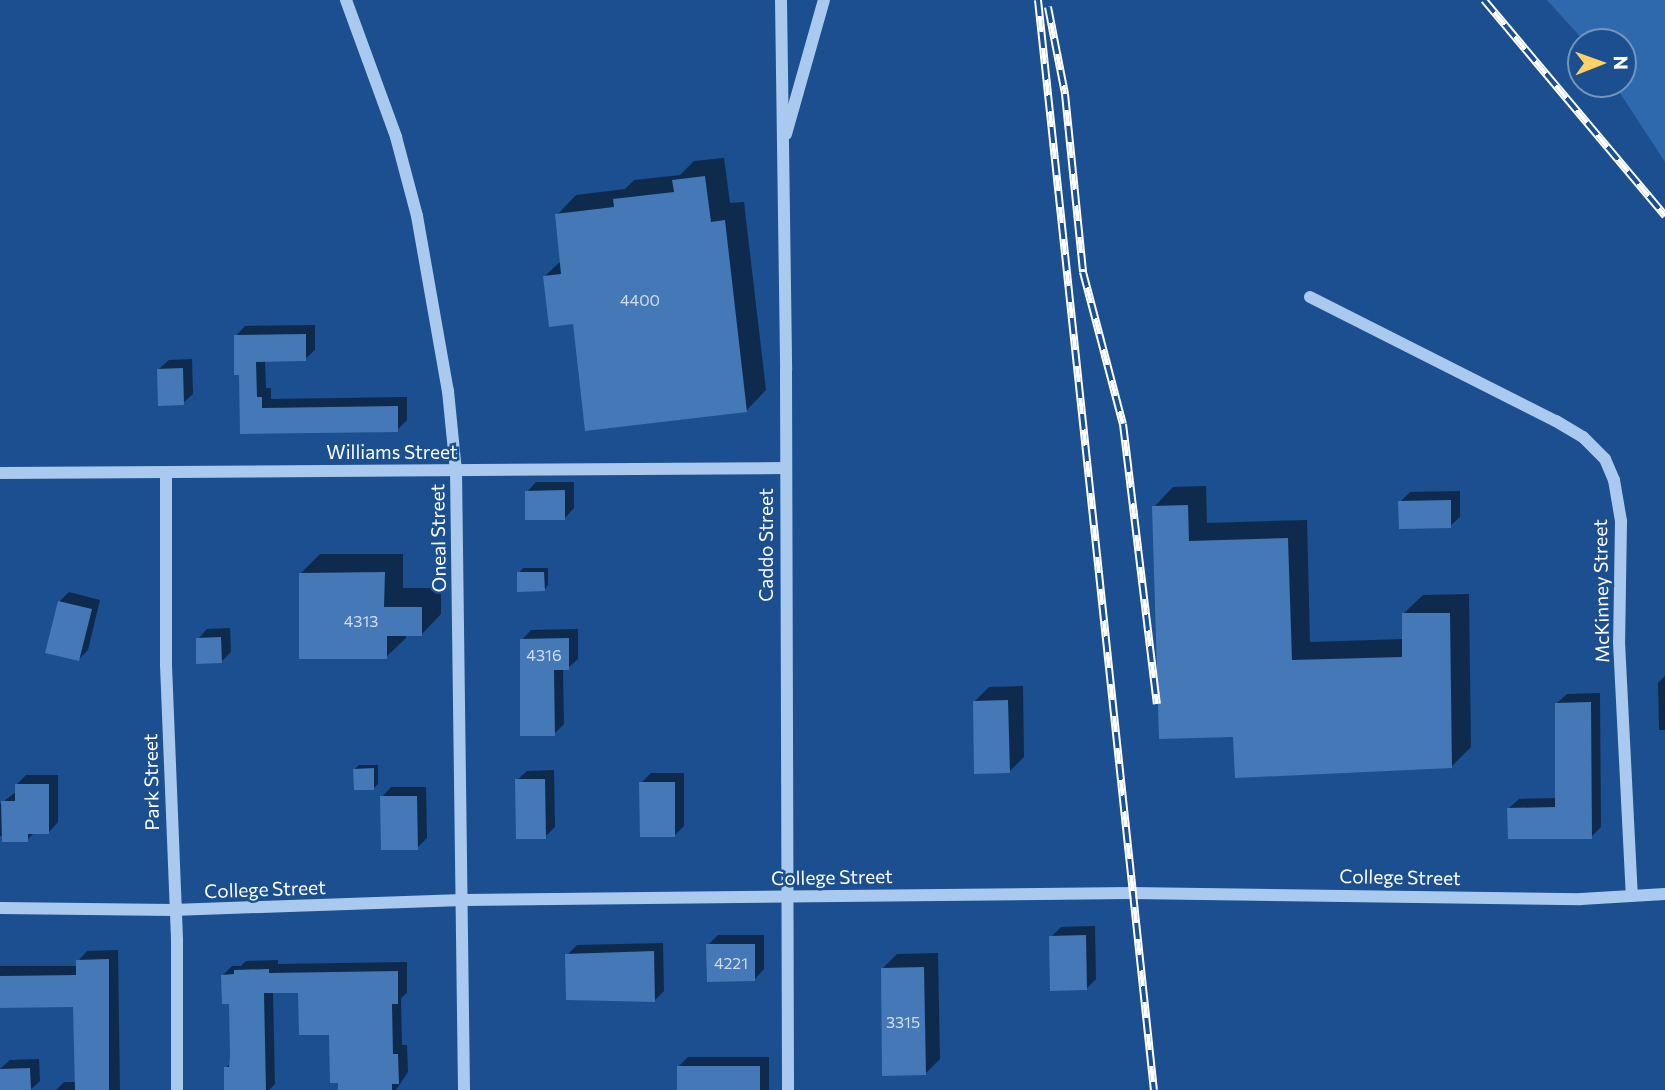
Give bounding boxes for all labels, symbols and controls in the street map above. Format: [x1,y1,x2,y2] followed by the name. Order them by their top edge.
[1567,28,1637,98] north arrow
[1610,55,1633,70] text: N
[620,290,660,310] house number: 4400
[326,441,458,463] street label: Williams Street
[426,484,450,592] street label: Oneal Street
[755,488,777,602] street label: Caddo Street
[1588,519,1614,663] street label: McKinney Street
[344,611,378,631] house number: 4313
[526,645,562,665] house number: 4316
[139,733,163,831] street label: Park Street
[771,865,893,889] street label: College Street
[1339,865,1461,889] street label: College Street
[204,875,326,903] street label: College Street
[714,953,748,973] house number: 4221
[886,1012,920,1032] house number: 3315

